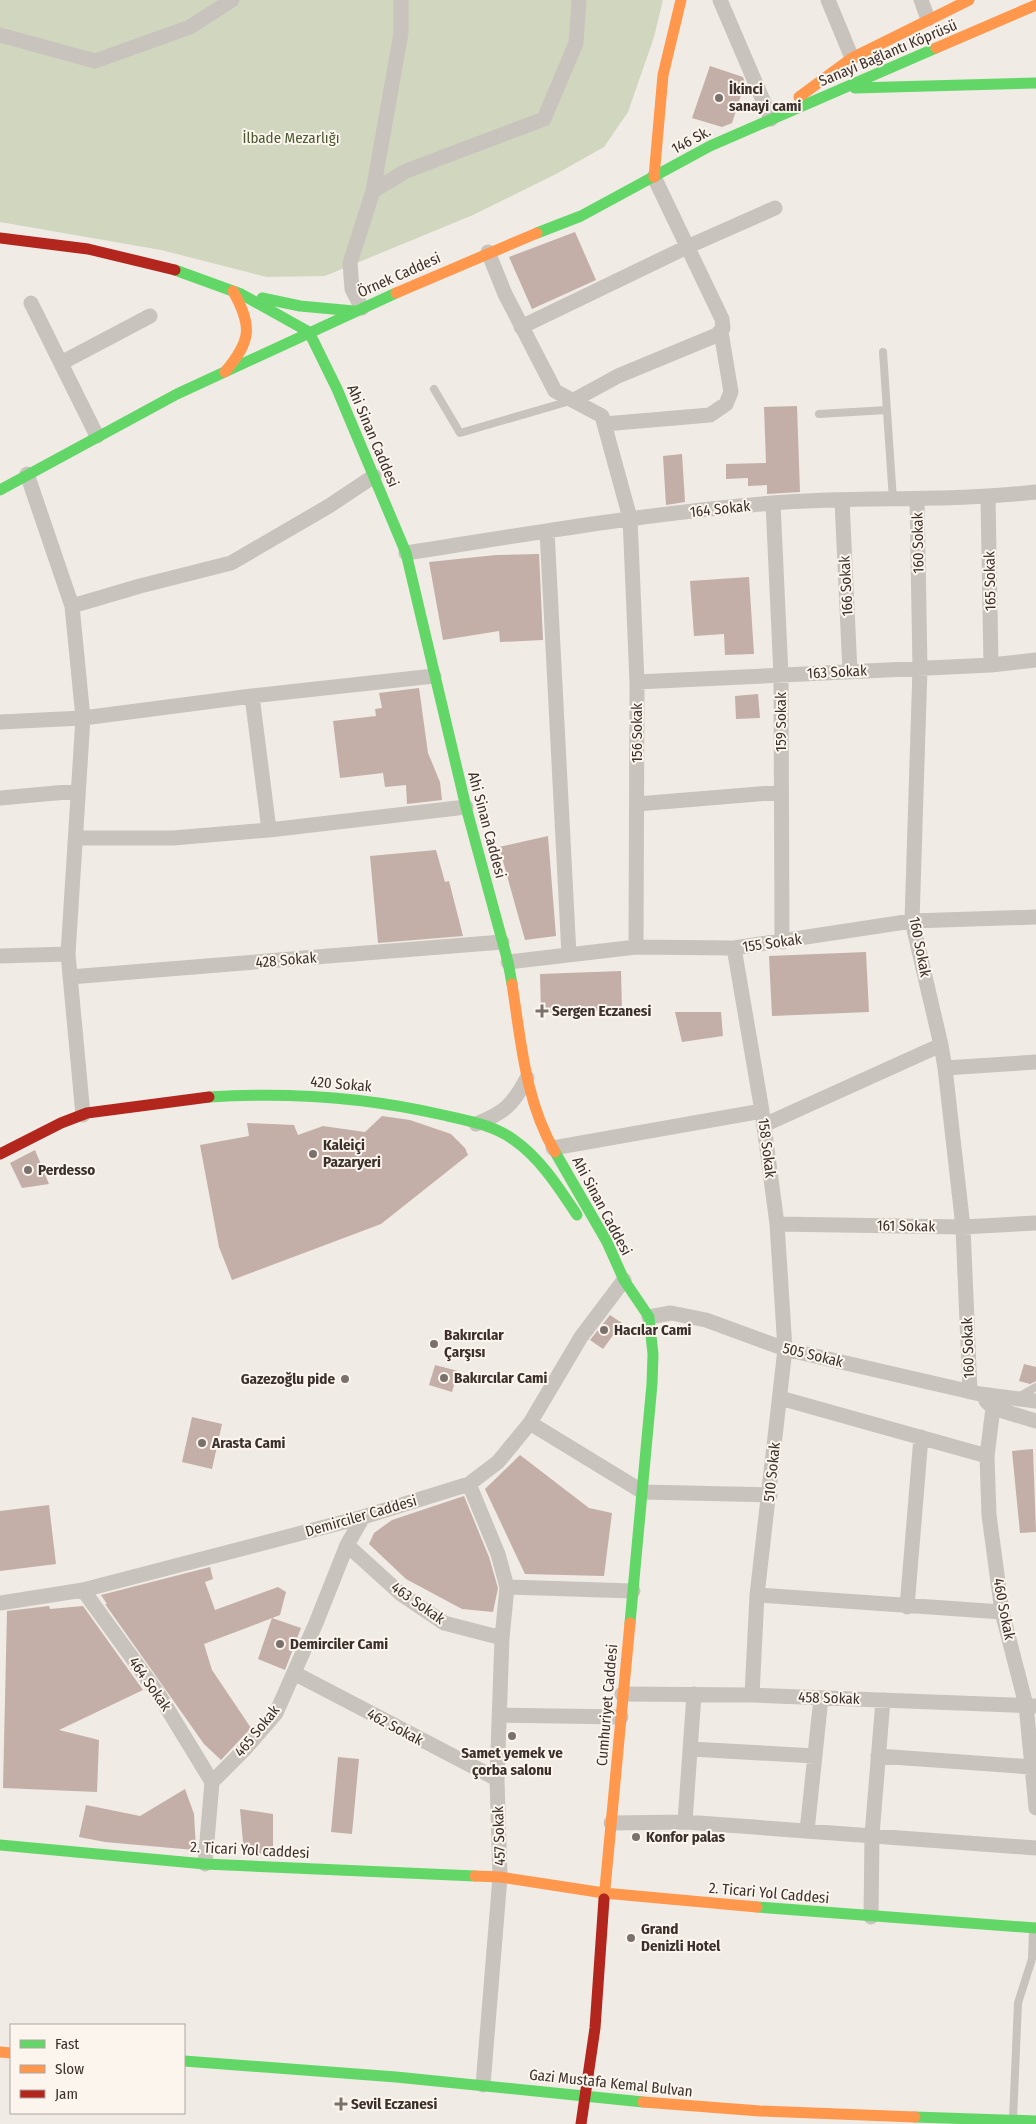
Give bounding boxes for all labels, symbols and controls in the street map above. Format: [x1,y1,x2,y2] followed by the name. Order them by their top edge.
[816,16,960,90] street label: Sanayi Bağlantı Köprüsü
[729,80,801,115] place label: İkinci sanayi cami
[713,92,725,104] marker: İkinci sanayi cami
[668,122,714,158] street label: 146 Sk.
[243,129,339,147] park label: İlbade Mezarlığı
[355,249,443,301] street label: Örnek Caddesi
[343,382,403,490] street label: Ahi Sinan Caddesi
[689,497,751,521] street label: 164 Sokak
[908,512,928,574] street label: 160 Sokak
[980,551,1000,611] street label: 165 Sokak
[835,555,857,617] street label: 166 Sokak
[807,661,867,683] street label: 163 Sokak
[772,692,790,752] street label: 159 Sokak
[628,703,646,763] street label: 156 Sokak
[464,770,510,880] street label: Ahi Sinan Caddesi
[905,915,935,979] street label: 160 Sokak
[741,930,803,956] street label: 155 Sokak
[255,948,317,972] street label: 428 Sokak
[552,1002,651,1020] place label: Sergen Eczanesi
[536,1005,548,1017] marker: Sergen Eczanesi
[310,1072,372,1096] street label: 420 Sokak
[754,1117,780,1179] street label: 158 Sokak
[323,1136,381,1171] place label: Kaleiçi Pazaryeri
[307,1148,319,1160] marker: Kaleiçi Pazaryeri
[568,1153,636,1259] street label: Ahi Sinan Caddesi
[38,1161,95,1179] place label: Perdesso
[22,1164,34,1176] marker: Perdesso
[877,1216,935,1236] street label: 161 Sokak
[958,1317,978,1379] street label: 160 Sokak
[614,1321,692,1339] place label: Hacılar Cami
[598,1324,610,1336] marker: Hacılar Cami
[444,1326,504,1362] place label: Bakırcılar Çarşısı
[428,1338,440,1350] marker: Bakırcılar Çarşısı
[781,1339,845,1371] street label: 505 Sokak
[454,1369,548,1387] place label: Bakırcılar Cami
[241,1370,335,1388] place label: Gazezoğlu pide
[438,1372,450,1384] marker: Bakırcılar Cami
[339,1373,351,1385] marker: Gazezoğlu pide
[211,1434,285,1452] place label: Arasta Cami
[196,1437,208,1449] marker: Arasta Cami
[760,1441,784,1503] street label: 510 Sokak
[303,1491,419,1541] street label: Demirciler Caddesi
[989,1577,1019,1641] street label: 460 Sokak
[388,1578,448,1628] street label: 463 Sokak
[290,1635,388,1653] place label: Demirciler Cami
[274,1638,286,1650] marker: Demirciler Cami
[593,1643,621,1767] street label: Cumhuriyet Caddesi
[125,1653,175,1715] street label: 464 Sokak
[798,1688,860,1708] street label: 458 Sokak
[231,1701,283,1761] street label: 465 Sokak
[364,1705,426,1749] street label: 462 Sokak
[506,1730,518,1742] marker: Samet yemek ve çorba salonu
[461,1744,563,1780] place label: Samet yemek ve çorba salonu
[489,1806,509,1866] street label: 457 Sokak
[646,1828,725,1846] place label: Konfor palas
[630,1831,642,1843] marker: Konfor palas
[190,1838,310,1862] street label: 2. Ticari Yol caddesi
[708,1879,830,1907] street label: 2. Ticari Yol Caddesi
[641,1920,721,1955] place label: Grand Denizli Hotel
[625,1932,637,1944] marker: Grand Denizli Hotel
[10,2024,185,2114] legend
[55,2035,79,2053] text: Fast
[55,2060,84,2078] text: Slow
[528,2065,694,2101] street label: Gazi Mustafa Kemal Bulvan
[55,2085,78,2103] text: Jam
[351,2095,437,2113] place label: Sevil Eczanesi
[335,2098,347,2110] marker: Sevil Eczanesi

